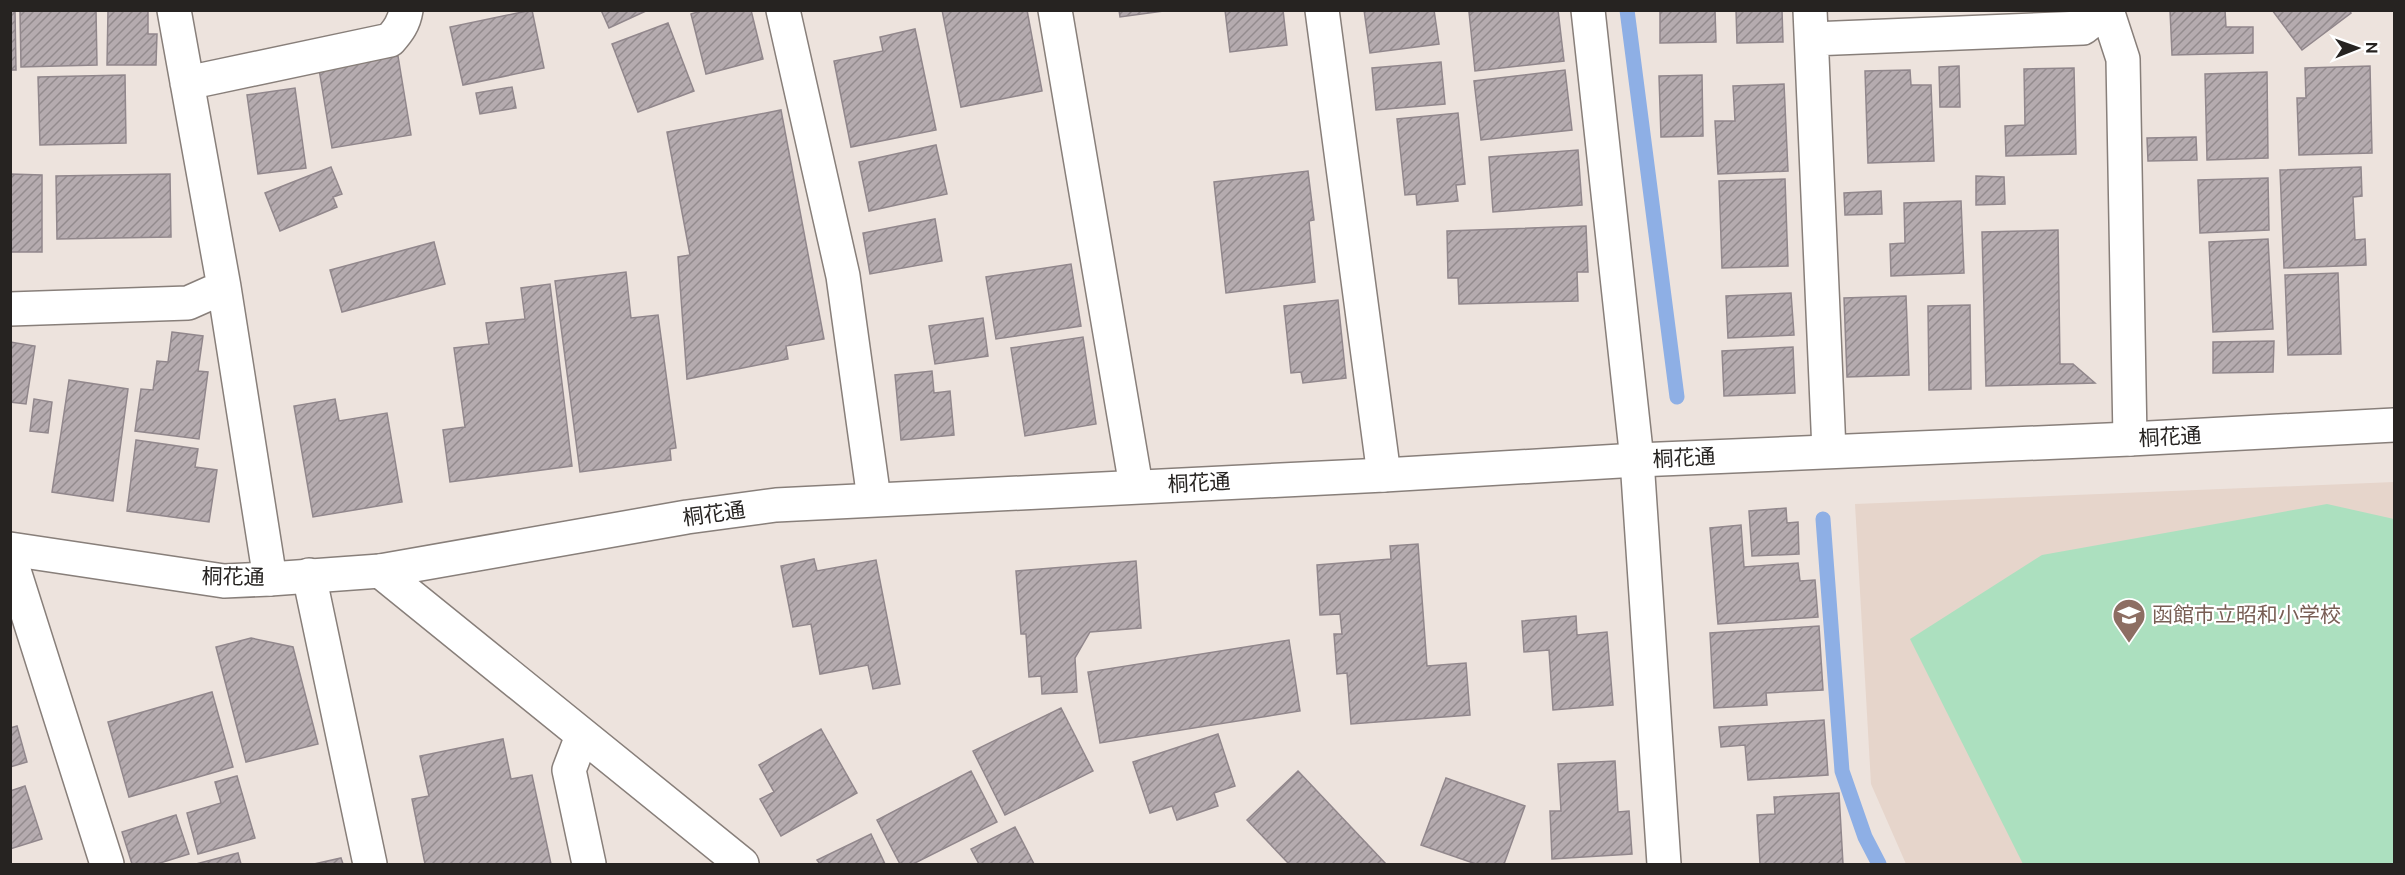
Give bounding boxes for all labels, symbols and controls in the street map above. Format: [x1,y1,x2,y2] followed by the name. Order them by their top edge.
[2327,18,2387,78] north arrow
[2361,42,2382,54] text: N
[2138,421,2202,453] street label: 桐花通
[1652,442,1716,474] street label: 桐花通
[1167,467,1231,499] street label: 桐花通
[681,496,747,532] street label: 桐花通
[201,562,265,592] street label: 桐花通
[2111,597,2147,644] school or university icon: 函館市立昭和小学校
[2152,601,2341,629] place label: 函館市立昭和小学校

